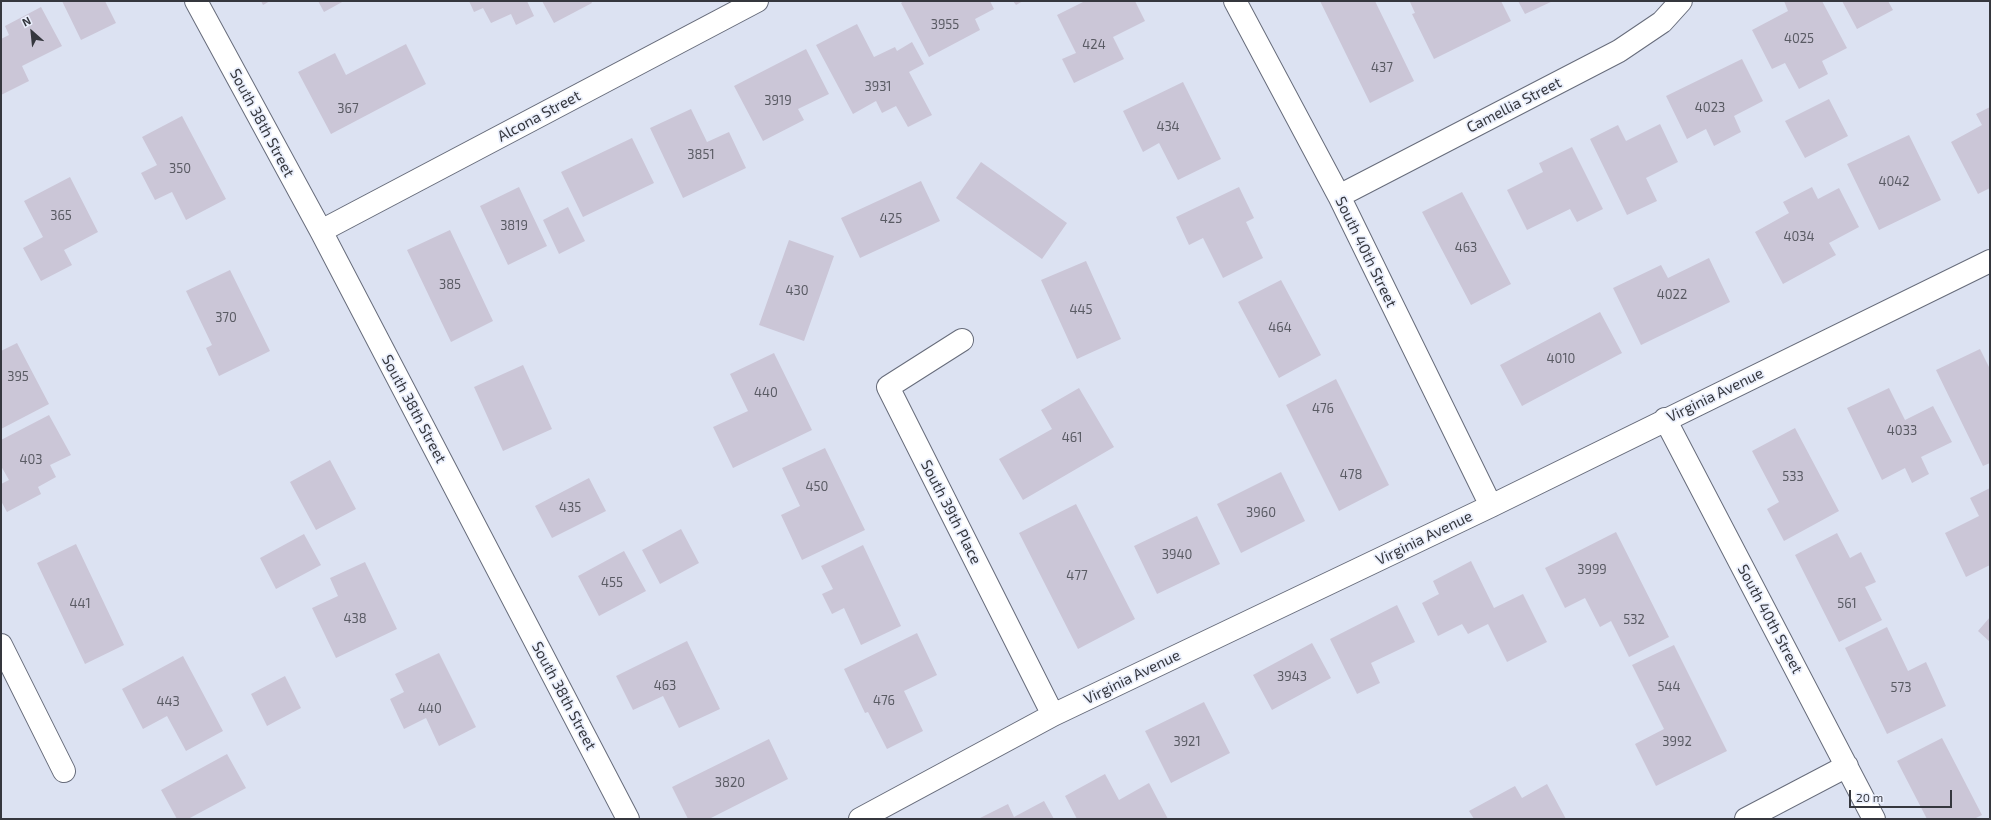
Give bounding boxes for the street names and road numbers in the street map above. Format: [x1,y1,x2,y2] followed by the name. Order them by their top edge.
[226,66,298,180] street label: South 38th Street
[1464,73,1564,137] street label: Camellia Street
[494,87,584,145] street label: Alcona Street
[1331,194,1401,310] street label: South 40th Street
[378,352,450,466] street label: South 38th Street
[1664,364,1766,426] street label: Virginia Avenue
[917,457,985,567] street label: South 39th Place
[1373,507,1475,569] street label: Virginia Avenue
[1734,561,1806,677] street label: South 40th Street
[528,639,600,753] street label: South 38th Street
[1081,646,1183,708] street label: Virginia Avenue

